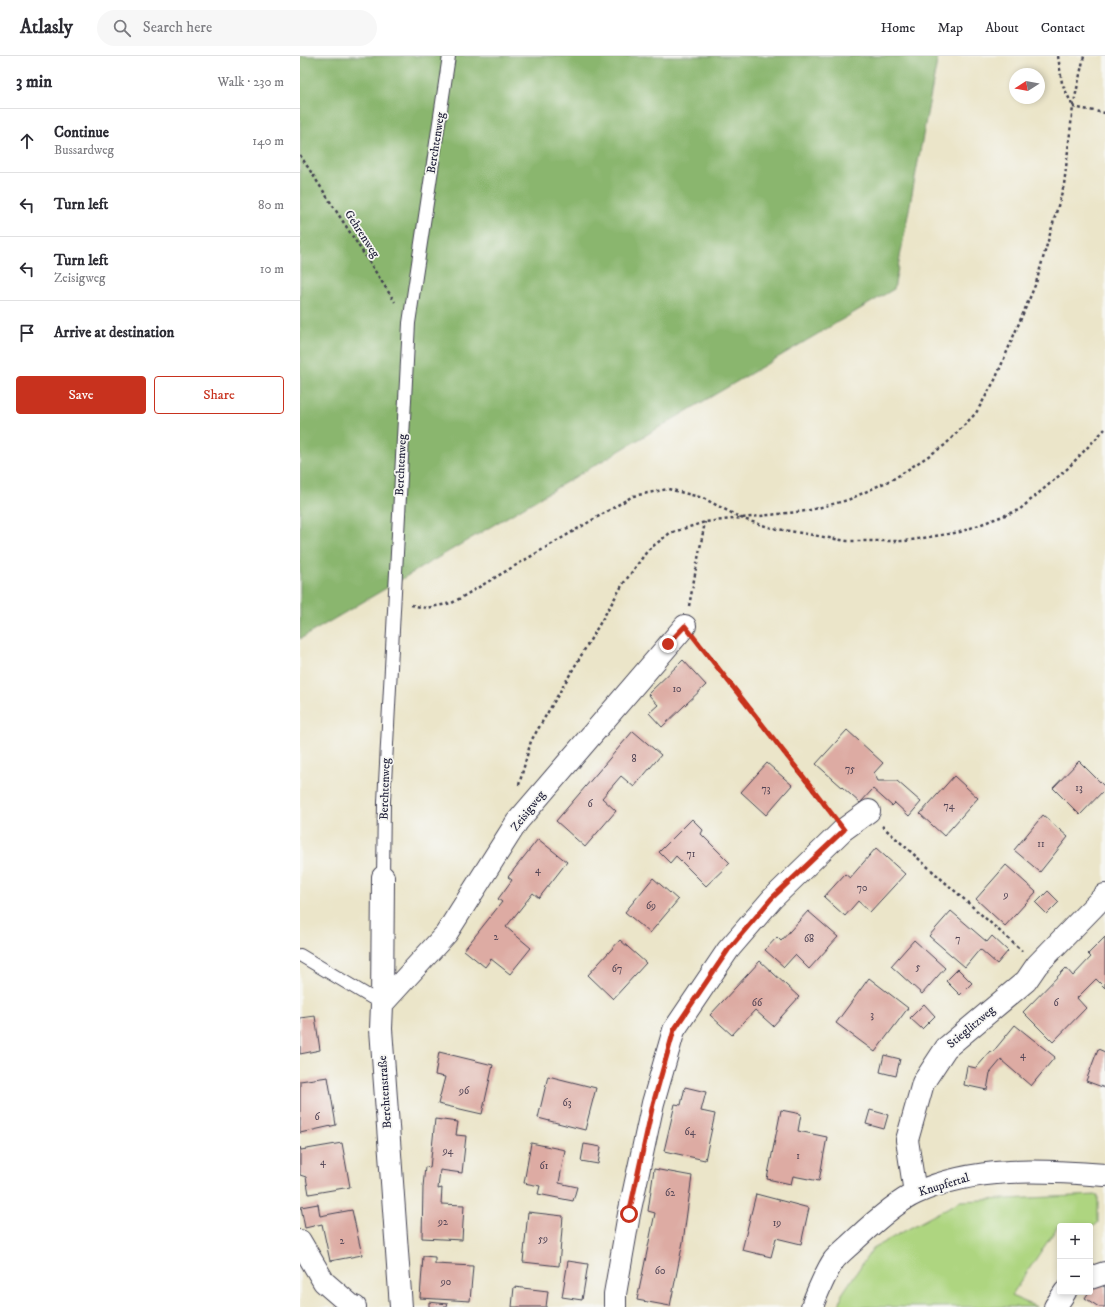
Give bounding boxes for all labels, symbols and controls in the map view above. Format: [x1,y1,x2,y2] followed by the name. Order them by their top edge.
[97,10,377,46] search box
[20,16,73,39] text: Atlasly
[111,17,133,39] icon: search
[143,18,212,37] text: Search here
[881,19,915,37] text: Home
[937,19,963,37] text: Map
[985,19,1019,37] text: About
[1041,19,1085,37] text: Contact
[1009,68,1045,104] north arrow
[16,71,52,93] text: 3 min
[218,74,284,90] text: Walk · 230 m
[424,111,448,175] street label: Berchtenweg
[54,123,109,142] text: Continue
[16,130,38,152] icon: ahead
[252,133,284,149] text: 140 m
[54,142,114,158] text: Bussardweg
[16,194,38,216] icon: left
[54,195,108,214] text: Turn left
[258,197,284,213] text: 80 m
[341,207,383,261] street label: Gehrenweg
[54,251,108,270] text: Turn left
[16,258,38,280] icon: left
[260,261,284,277] text: 10 m
[54,270,105,286] text: Zeisigweg
[16,322,38,344] icon: arrive
[54,323,174,342] text: Arrive at destination
[16,376,146,414] button: Save
[154,376,284,414] button: Share
[392,434,410,496] street label: Berchtenweg
[659,635,677,653] route end
[672,683,682,695] house number: 10
[631,753,637,765] house number: 8
[376,758,394,820] street label: Berchtenweg
[845,763,855,775] house number: 75
[1075,782,1083,794] house number: 13
[762,783,771,795] house number: 73
[507,788,549,834] street label: Zeisigweg
[587,798,593,810] house number: 6
[944,800,955,812] house number: 74
[1037,838,1045,850] house number: 11
[687,848,696,860] house number: 71
[535,864,541,876] house number: 4
[857,882,867,894] house number: 70
[1003,889,1009,901] house number: 9
[646,900,656,912] house number: 69
[494,931,499,943] house number: 2
[804,933,814,945] house number: 68
[955,933,961,945] house number: 7
[916,961,921,973] house number: 5
[612,963,622,975] house number: 67
[752,997,763,1009] house number: 66
[1053,997,1059,1009] house number: 6
[944,1002,998,1051] street label: Stieglitzweg
[870,1009,874,1021] house number: 3
[1020,1049,1026,1061] house number: 4
[375,1055,395,1129] street label: Berchtenstraße
[458,1085,470,1097] house number: 96
[563,1097,572,1109] house number: 63
[314,1111,320,1123] house number: 6
[685,1126,696,1138] house number: 64
[442,1145,454,1157] house number: 94
[796,1150,800,1162] house number: 1
[320,1156,326,1168] house number: 4
[540,1160,549,1172] house number: 61
[917,1170,972,1200] street label: Knupfertal
[665,1187,675,1199] house number: 62
[620,1205,638,1223] route start
[437,1216,448,1228] house number: 92
[773,1217,781,1229] house number: 19
[1057,1223,1093,1295] map controls
[1057,1223,1093,1259] button: +
[538,1233,548,1245] house number: 59
[340,1235,345,1247] house number: 2
[1057,1259,1093,1295] button: −
[655,1265,665,1277] house number: 60
[440,1276,451,1288] house number: 90

